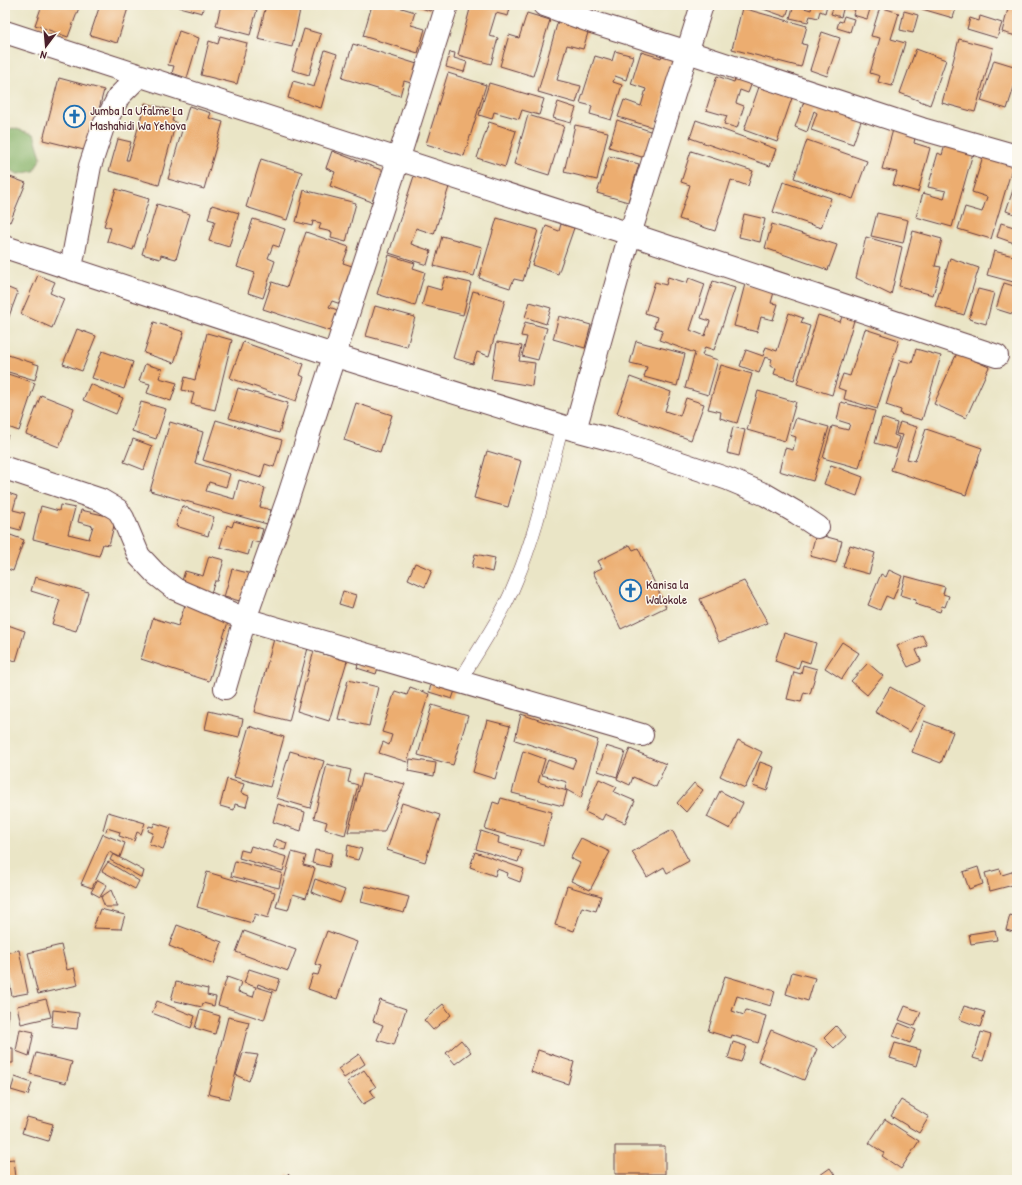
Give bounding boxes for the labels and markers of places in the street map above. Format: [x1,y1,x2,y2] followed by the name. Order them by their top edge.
[90,101,186,134] place label: Jumba La Ufalme La Mashahidi Wa Yehova
[62,104,88,130] church icon: Jumba La Ufalme La Mashahidi Wa Yehova
[646,575,688,608] place label: Kanisa la Walokole
[618,578,644,604] church icon: Kanisa la Walokole

